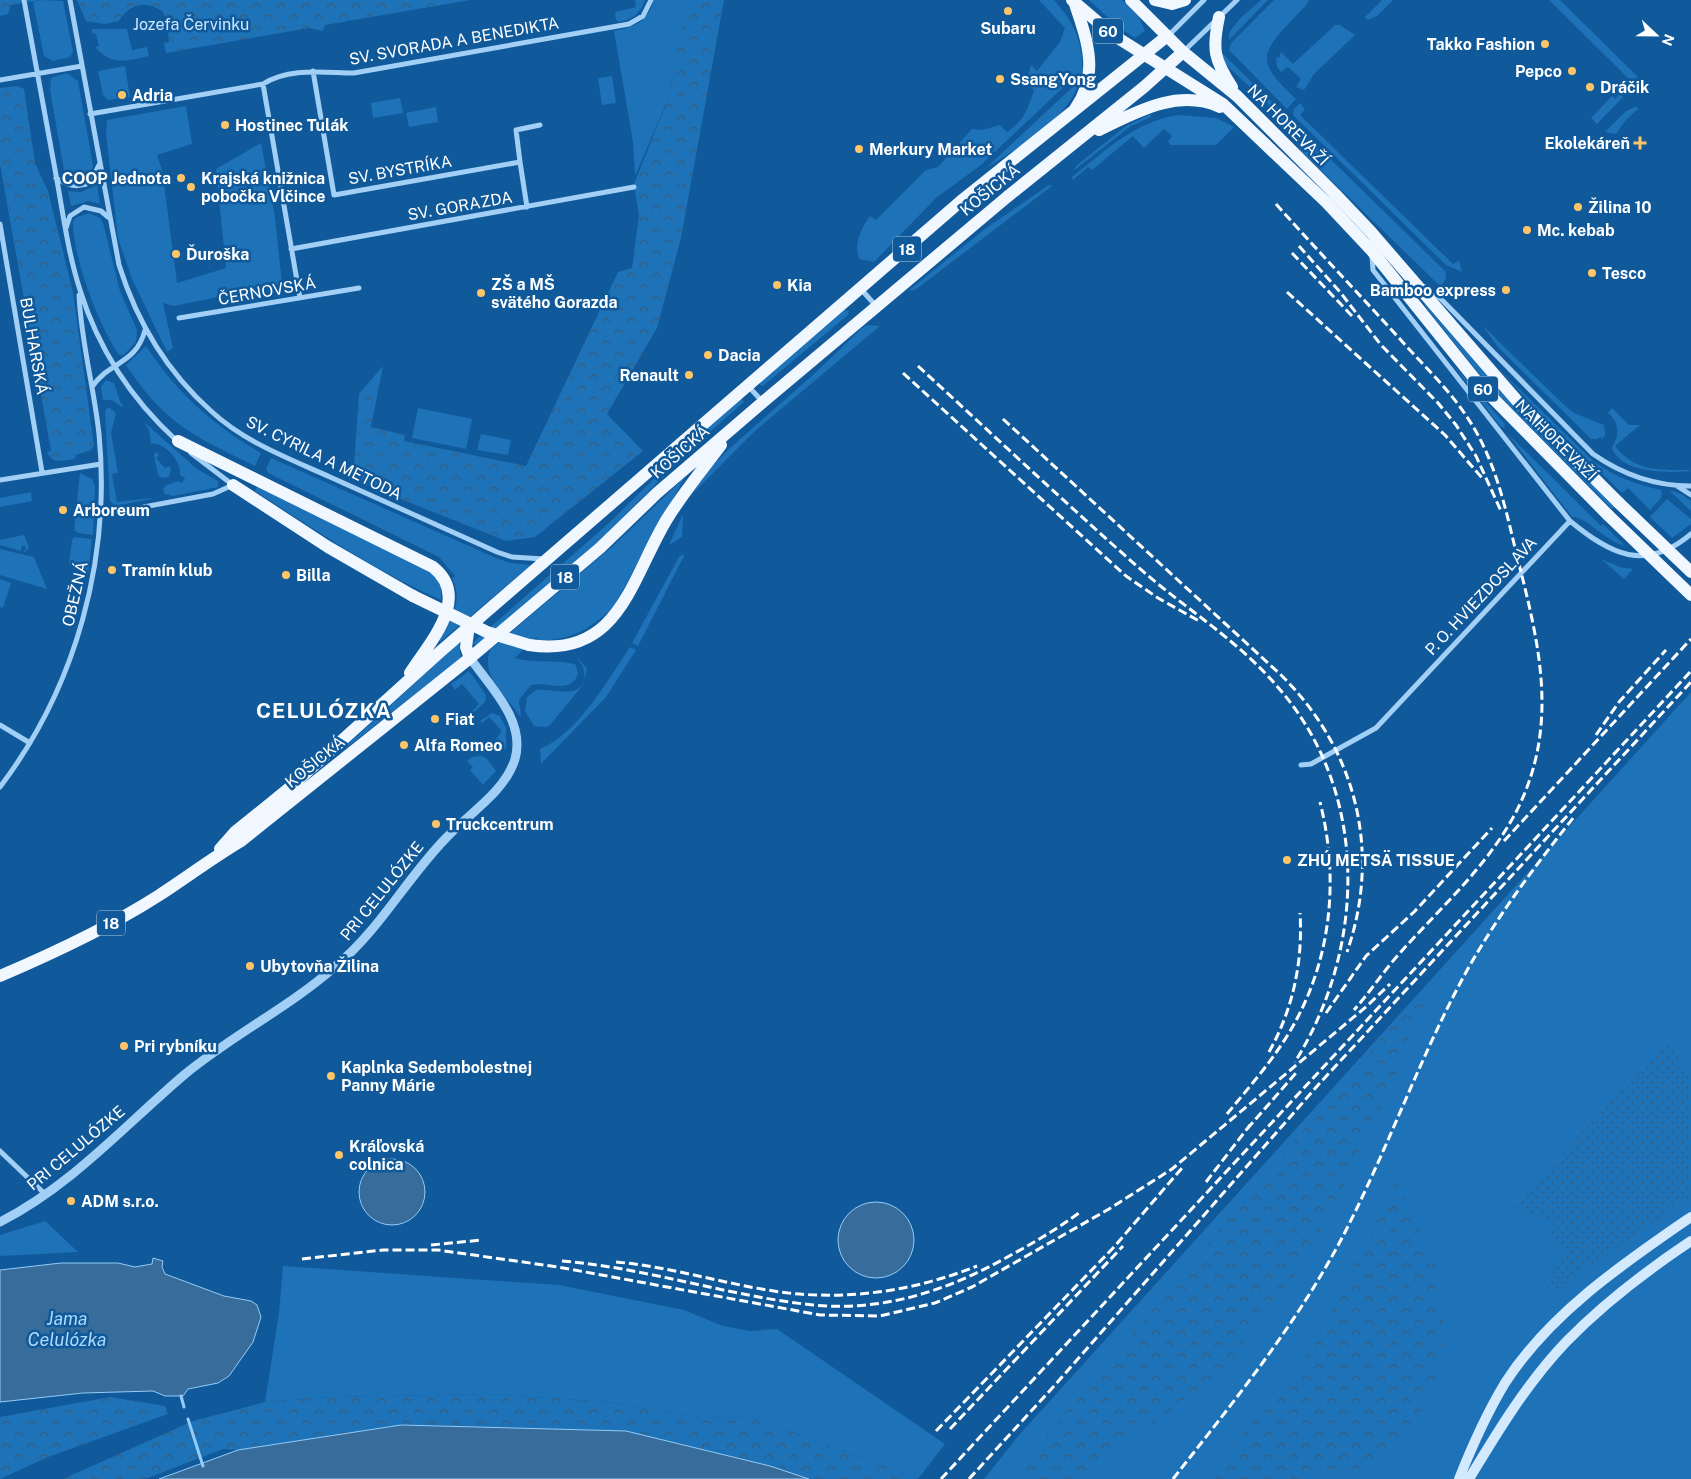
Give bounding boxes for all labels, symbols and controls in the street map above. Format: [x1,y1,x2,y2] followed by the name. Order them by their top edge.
[1002,5,1014,17] marker: Subaru
[1631,10,1681,60] north arrow
[348,13,560,69] street label: SV. SVORADA A BENEDIKTA
[133,14,249,34] park label: Jozefa Červinku
[1093,18,1123,44] road number: 60
[980,19,1036,38] place label: Subaru
[1659,32,1678,48] text: N
[1427,35,1535,54] place label: Takko Fashion
[1539,38,1551,50] marker: Takko Fashion
[1515,62,1562,81] place label: Pepco
[1566,65,1578,77] marker: Pepco
[1010,70,1096,89] place label: SsangYong
[994,73,1006,85] marker: SsangYong
[1600,78,1649,97] place label: Dráčik
[1243,80,1334,170] street label: NA HOREVAŽÍ
[1584,81,1596,93] marker: Dráčik
[132,86,173,105] place label: Adria
[116,89,128,101] marker: Adria
[235,116,349,135] place label: Hostinec Tulák
[219,119,231,131] marker: Hostinec Tulák
[1545,134,1630,153] place label: Ekolekáreň
[1634,137,1646,149] marker: Ekolekáreň
[869,140,992,159] place label: Merkury Market
[853,143,865,155] marker: Merkury Market
[347,151,453,188] street label: SV. BYSTRÍKA
[956,159,1024,220] street label: KOŠICKÁ
[62,169,171,188] place label: COOP Jednota
[201,169,326,206] place label: Krajská knižnica pobočka Vlčince
[175,172,187,184] marker: COOP Jednota
[185,181,197,193] marker: Krajská knižnica pobočka Vlčince
[406,187,514,225] street label: SV. GORAZDA
[1588,197,1652,217] place label: Žilina 10
[1572,201,1584,213] marker: Žilina 10
[1537,221,1615,240] place label: Mc. kebab
[1521,224,1533,236] marker: Mc. kebab
[893,236,921,262] road number: 18
[186,244,249,264] place label: Ďuroška
[170,248,182,260] marker: Ďuroška
[1602,264,1646,283] place label: Tesco
[1586,267,1598,279] marker: Tesco
[216,272,317,309] street label: ČERNOVSKÁ
[491,274,617,312] place label: ZŠ a MŠ svätého Gorazda
[787,276,812,295] place label: Kia
[771,279,783,291] marker: Kia
[1370,281,1496,300] place label: Bamboo express
[1500,284,1512,296] marker: Bamboo express
[475,287,487,299] marker: ZŠ a MŠ svätého Gorazda
[16,296,53,396] street label: BULHARSKÁ
[718,346,761,365] place label: Dacia
[702,349,714,361] marker: Dacia
[620,366,679,385] place label: Renault
[683,369,695,381] marker: Renault
[1468,376,1498,402] road number: 60
[1511,395,1602,485] street label: NA HOREVAŽÍ
[243,412,405,504] street label: SV. CYRILA A METODA
[646,421,713,483] street label: KOŠICKÁ
[73,501,150,520] place label: Arboreum
[57,504,69,516] marker: Arboreum
[1421,533,1541,659] street label: P. O. HVIEZDOSLAVA
[57,559,92,628] street label: OBEŽNÁ
[122,561,213,580] place label: Tramín klub
[106,564,118,576] marker: Tramín klub
[551,564,579,590] road number: 18
[296,566,331,585] place label: Billa
[280,569,292,581] marker: Billa
[256,698,392,723] district label: CELULÓZKA
[445,710,475,729] place label: Fiat
[429,713,441,725] marker: Fiat
[281,731,349,792] street label: KOŠICKÁ
[414,736,503,755] place label: Alfa Romeo
[398,739,410,751] marker: Alfa Romeo
[446,815,554,834] place label: Truckcentrum
[430,818,442,830] marker: Truckcentrum
[336,837,428,944] street label: PRI CELULÓZKE
[1297,850,1455,870] place label: ZHÚ METSÄ TISSUE
[1281,854,1293,866] marker: ZHÚ METSÄ TISSUE
[97,910,125,936] road number: 18
[260,956,379,976] place label: Ubytovňa Žilina
[244,960,256,972] marker: Ubytovňa Žilina
[134,1037,217,1056] place label: Pri rybníku
[118,1040,130,1052] marker: Pri rybníku
[341,1058,532,1095] place label: Kaplnka Sedembolestnej Panny Márie
[325,1070,337,1082] marker: Kaplnka Sedembolestnej Panny Márie
[23,1101,129,1194] street label: PRI CELULÓZKE
[349,1137,424,1174] place label: Kráľovská colnica
[333,1149,345,1161] marker: Kráľovská colnica
[81,1192,159,1211] place label: ADM s.r.o.
[65,1195,77,1207] marker: ADM s.r.o.
[28,1308,106,1350] water label: Jama Celulózka

